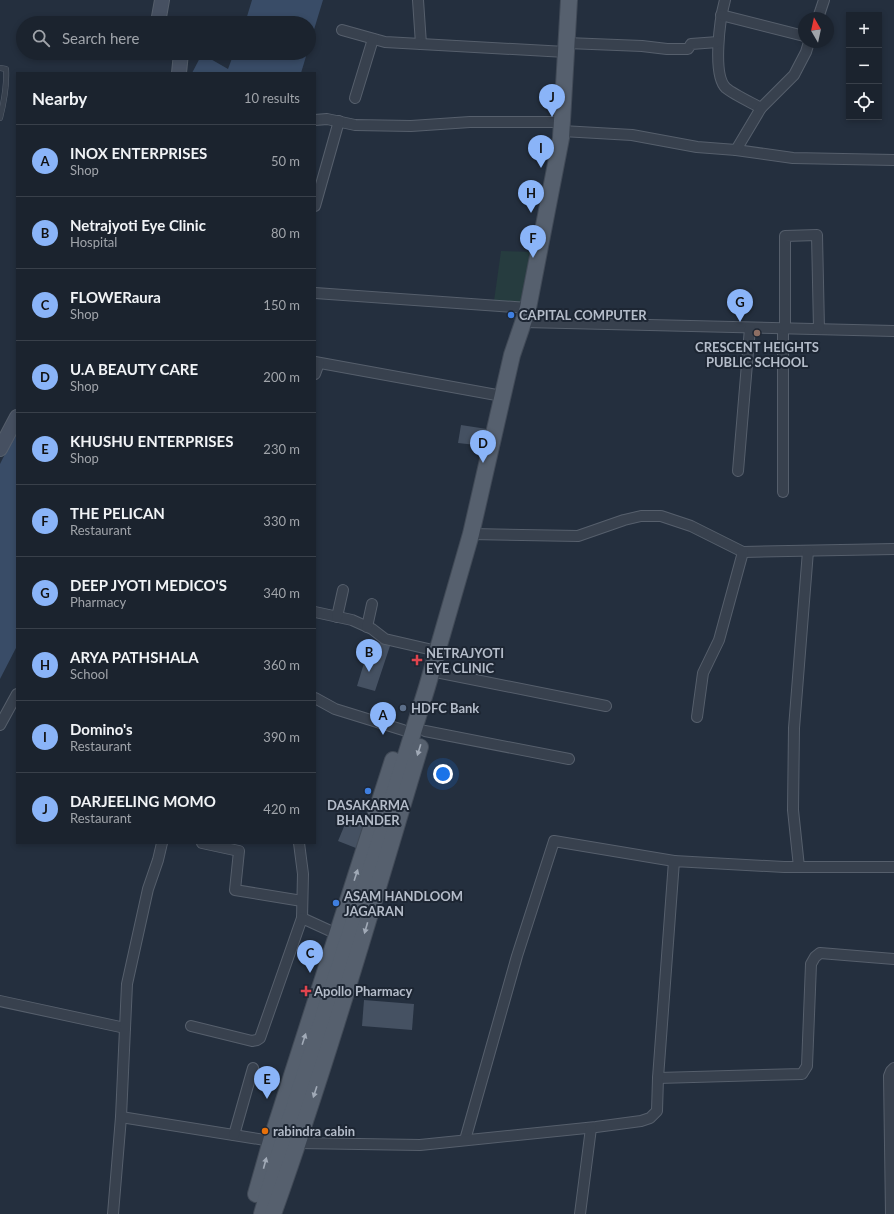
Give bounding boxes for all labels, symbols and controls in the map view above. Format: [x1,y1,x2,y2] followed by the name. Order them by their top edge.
[798,12,834,48] north arrow
[846,12,882,120] map controls
[846,12,882,48] button: +
[16,16,316,60] search box
[30,27,52,49] icon: search
[62,29,139,47] text: Search here
[846,48,882,84] button: −
[539,84,565,117] pin: J
[846,84,882,120] button: locate
[32,88,87,109] text: Nearby
[244,90,300,106] text: 10 results
[528,135,554,168] pin: I
[70,144,207,162] text: INOX ENTERPRISES
[40,153,50,169] text: A
[271,153,300,169] text: 50 m
[70,162,99,178] text: Shop
[518,180,544,213] pin: H
[70,216,206,234] text: Netrajyoti Eye Clinic
[41,225,49,241] text: B
[271,225,300,241] text: 80 m
[520,225,546,258] pin: F
[70,234,117,250] text: Hospital
[70,288,161,306] text: FLOWERaura
[727,289,753,322] pin: G
[41,297,49,313] text: C
[263,297,300,313] text: 150 m
[70,306,99,322] text: Shop
[519,307,647,323] place label: CAPITAL COMPUTER
[506,310,516,320] marker: CAPITAL COMPUTER
[752,328,762,338] marker: CRESCENT HEIGHTS PUBLIC SCHOOL
[695,339,819,370] place label: CRESCENT HEIGHTS PUBLIC SCHOOL
[70,360,198,378] text: U.A BEAUTY CARE
[40,369,50,385] text: D
[263,369,300,385] text: 200 m
[70,378,99,394] text: Shop
[470,430,496,463] pin: D
[70,432,233,450] text: KHUSHU ENTERPRISES
[41,441,49,457] text: E
[263,441,300,457] text: 230 m
[70,450,99,466] text: Shop
[70,504,165,522] text: THE PELICAN
[41,513,49,529] text: F
[263,513,300,529] text: 330 m
[70,522,132,538] text: Restaurant
[70,576,227,594] text: DEEP JYOTI MEDICO'S
[40,585,50,601] text: G
[263,585,300,601] text: 340 m
[70,594,126,610] text: Pharmacy
[356,639,382,672] pin: B
[426,645,504,676] place label: NETRAJYOTI EYE CLINIC
[70,648,199,666] text: ARYA PATHSHALA
[411,654,423,666] marker: NETRAJYOTI EYE CLINIC
[40,657,50,673] text: H
[263,657,300,673] text: 360 m
[70,666,108,682] text: School
[411,700,479,716] place label: HDFC Bank
[370,702,396,735] pin: A
[398,703,408,713] marker: HDFC Bank
[70,720,133,738] text: Domino's
[43,729,47,745] text: I
[263,729,300,745] text: 390 m
[70,738,132,754] text: Restaurant
[416,744,422,756] one-way arrow
[433,764,453,784] your location
[363,786,373,796] marker: DASAKARMA BHANDER
[70,792,216,810] text: DARJEELING MOMO
[327,797,410,828] place label: DASAKARMA BHANDER
[42,801,48,817] text: J
[263,801,300,817] text: 420 m
[70,810,132,826] text: Restaurant
[353,869,359,881] one-way arrow
[343,888,463,919] place label: ASAM HANDLOOM JAGARAN
[331,898,341,908] marker: ASAM HANDLOOM JAGARAN
[363,922,369,934] one-way arrow
[297,940,323,973] pin: C
[313,983,413,999] place label: Apollo Pharmacy
[301,986,311,996] marker: Apollo Pharmacy
[301,1033,307,1045] one-way arrow
[254,1066,280,1099] pin: E
[311,1086,317,1098] one-way arrow
[273,1123,355,1139] place label: rabindra cabin
[260,1126,270,1136] marker: rabindra cabin
[262,1157,268,1169] one-way arrow

